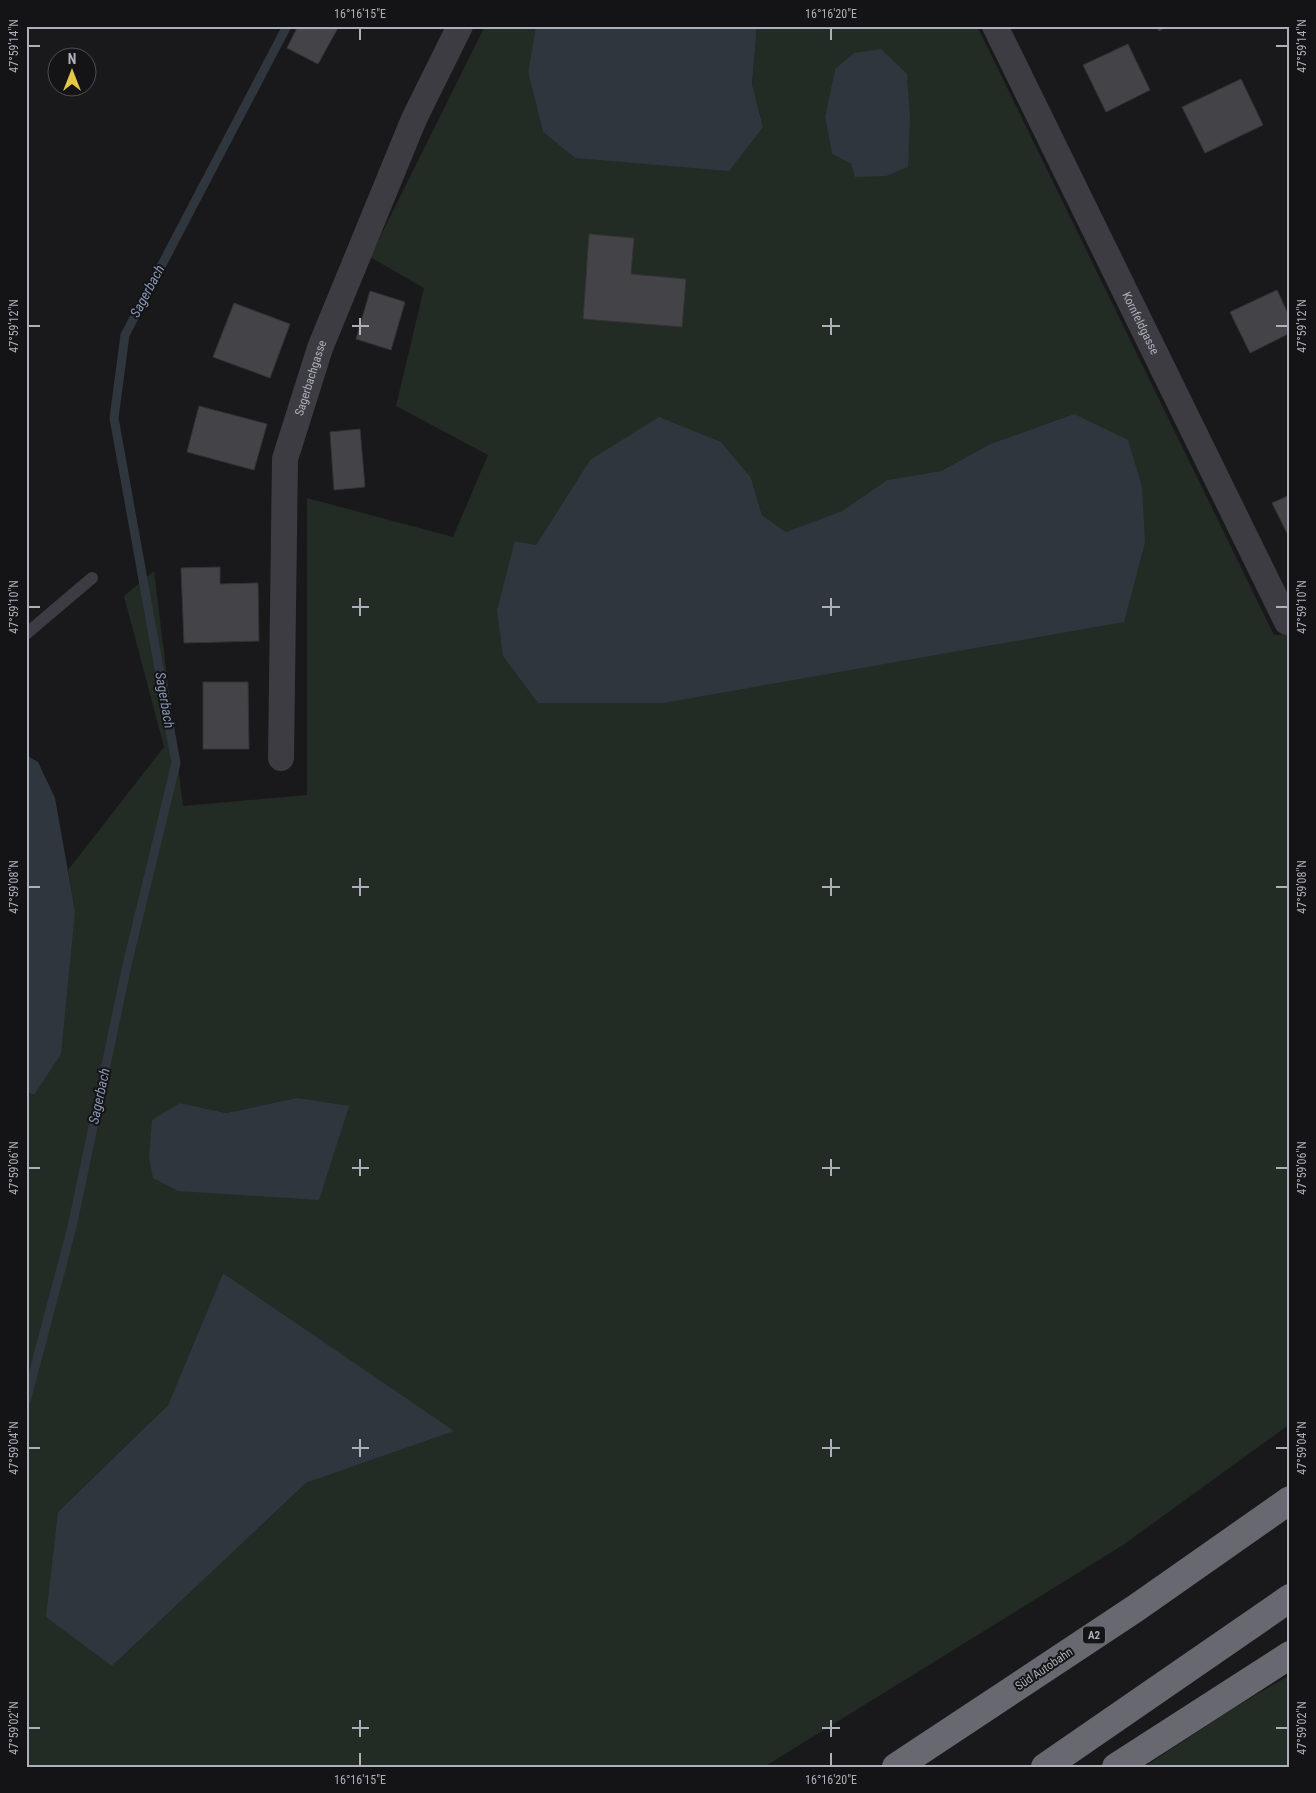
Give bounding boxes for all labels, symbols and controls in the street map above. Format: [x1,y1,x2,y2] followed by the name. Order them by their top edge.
[334,7,386,21] text: 16°16'15"E
[805,7,857,21] text: 16°16'20"E
[7,19,21,73] text: 47°59'14"N
[1295,19,1309,73] text: 47°59'14"N
[48,48,98,98] north arrow
[68,51,76,67] text: N
[127,262,167,320] water label: Sagerbach
[1119,290,1162,357] street label: Kornfeldgasse
[7,299,21,353] text: 47°59'12"N
[1295,299,1309,353] text: 47°59'12"N
[292,338,330,417] street label: Sagerbachgasse
[7,580,21,634] text: 47°59'10"N
[1295,580,1309,634] text: 47°59'10"N
[152,671,178,729] water label: Sagerbach
[7,860,21,914] text: 47°59'08"N
[1295,860,1309,914] text: 47°59'08"N
[85,1067,113,1125] water label: Sagerbach
[7,1141,21,1195] text: 47°59'06"N
[1295,1141,1309,1195] text: 47°59'06"N
[7,1421,21,1475] text: 47°59'04"N
[1295,1421,1309,1475] text: 47°59'04"N
[1083,1626,1105,1644] road number: A2
[1013,1645,1075,1693] street label: Süd Autobahn
[7,1701,21,1755] text: 47°59'02"N
[1295,1701,1309,1755] text: 47°59'02"N
[334,1773,386,1787] text: 16°16'15"E
[805,1773,857,1787] text: 16°16'20"E

